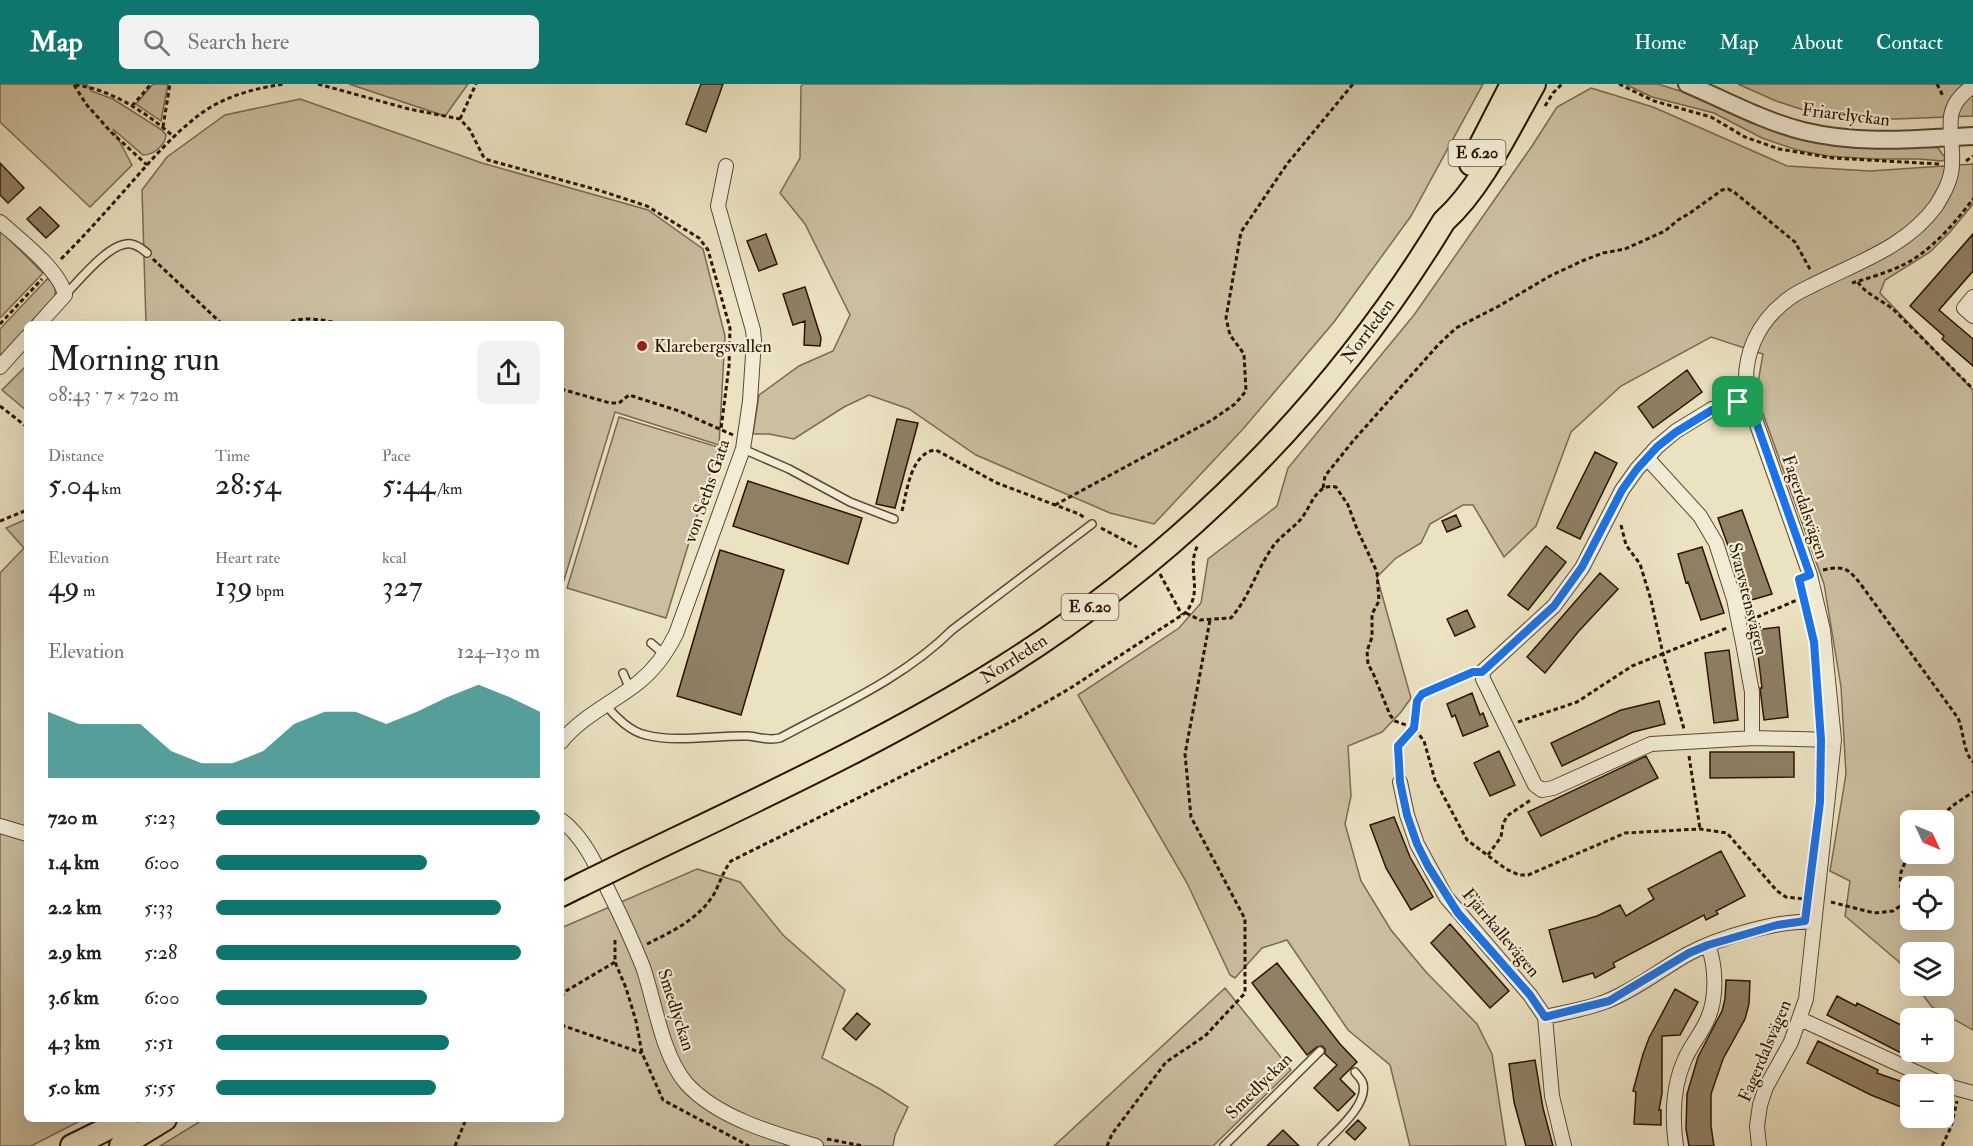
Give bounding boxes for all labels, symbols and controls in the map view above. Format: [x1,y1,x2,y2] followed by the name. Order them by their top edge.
[119,15,539,69] search box
[30,25,83,60] text: Map
[140,26,173,59] icon: search
[188,28,289,56] text: Search here
[1634,29,1686,56] text: Home
[1719,29,1759,56] text: Map
[1792,29,1843,56] text: About
[1876,29,1943,56] text: Contact
[1801,98,1891,132] street label: Friarelyckan
[1448,140,1506,166] road number: E 6.20
[1336,294,1400,368] street label: Norrleden
[654,335,772,358] place label: Klarebergsvallen
[48,339,220,380] text: Morning run
[635,339,649,353] marker: Klarebergsvallen
[477,341,540,404] button: share
[1712,376,1763,427] pin
[48,382,179,407] text: 08:43 · 7 × 720 m
[1721,385,1754,418] icon: arrive
[678,436,736,547] street label: von Seths Gata
[48,446,104,466] text: Distance
[215,446,250,466] text: Time
[382,446,411,466] text: Pace
[1776,452,1834,562] street label: Fagerdalsvägen
[48,466,98,503] text: 5.04
[215,466,280,503] text: 28:54
[382,466,435,503] text: 5:44
[98,479,121,499] text: km
[435,479,463,499] text: /km
[1723,540,1773,658] street label: Svarvstensvägen
[48,548,109,568] text: Elevation
[215,548,280,568] text: Heart rate
[382,548,407,568] text: kcal
[48,568,80,605] text: 49
[215,568,253,605] text: 139
[382,568,422,605] text: 327
[80,581,95,601] text: m
[253,581,284,601] text: bpm
[1062,594,1118,620] road number: E 6.20
[976,629,1052,689] street label: Norrleden
[48,639,124,664] text: Elevation
[457,639,540,664] text: 124–130 m
[48,805,97,830] text: 720 m
[144,805,176,830] text: 5:23
[1900,810,1954,864] north arrow
[1900,810,1954,1128] map controls
[48,850,99,875] text: 1.4 km
[144,850,180,875] text: 6:00
[1900,876,1954,930] button: locate
[1457,884,1545,982] street label: Fjärrkallevägen
[48,895,101,920] text: 2.2 km
[144,895,173,920] text: 5:33
[48,940,102,965] text: 2.9 km
[144,940,177,965] text: 5:28
[1900,942,1954,996] button: layers
[652,966,700,1054] street label: Smedlyckan
[48,985,99,1010] text: 3.6 km
[144,985,180,1010] text: 6:00
[1733,996,1797,1106] street label: Fagerdalsvägen
[1900,1008,1954,1062] button: +
[48,1030,100,1055] text: 4.3 km
[144,1030,174,1055] text: 5:51
[1221,1048,1297,1124] street label: Smedlyckan
[1900,1074,1954,1128] button: −
[48,1075,100,1100] text: 5.0 km
[144,1075,175,1100] text: 5:55

